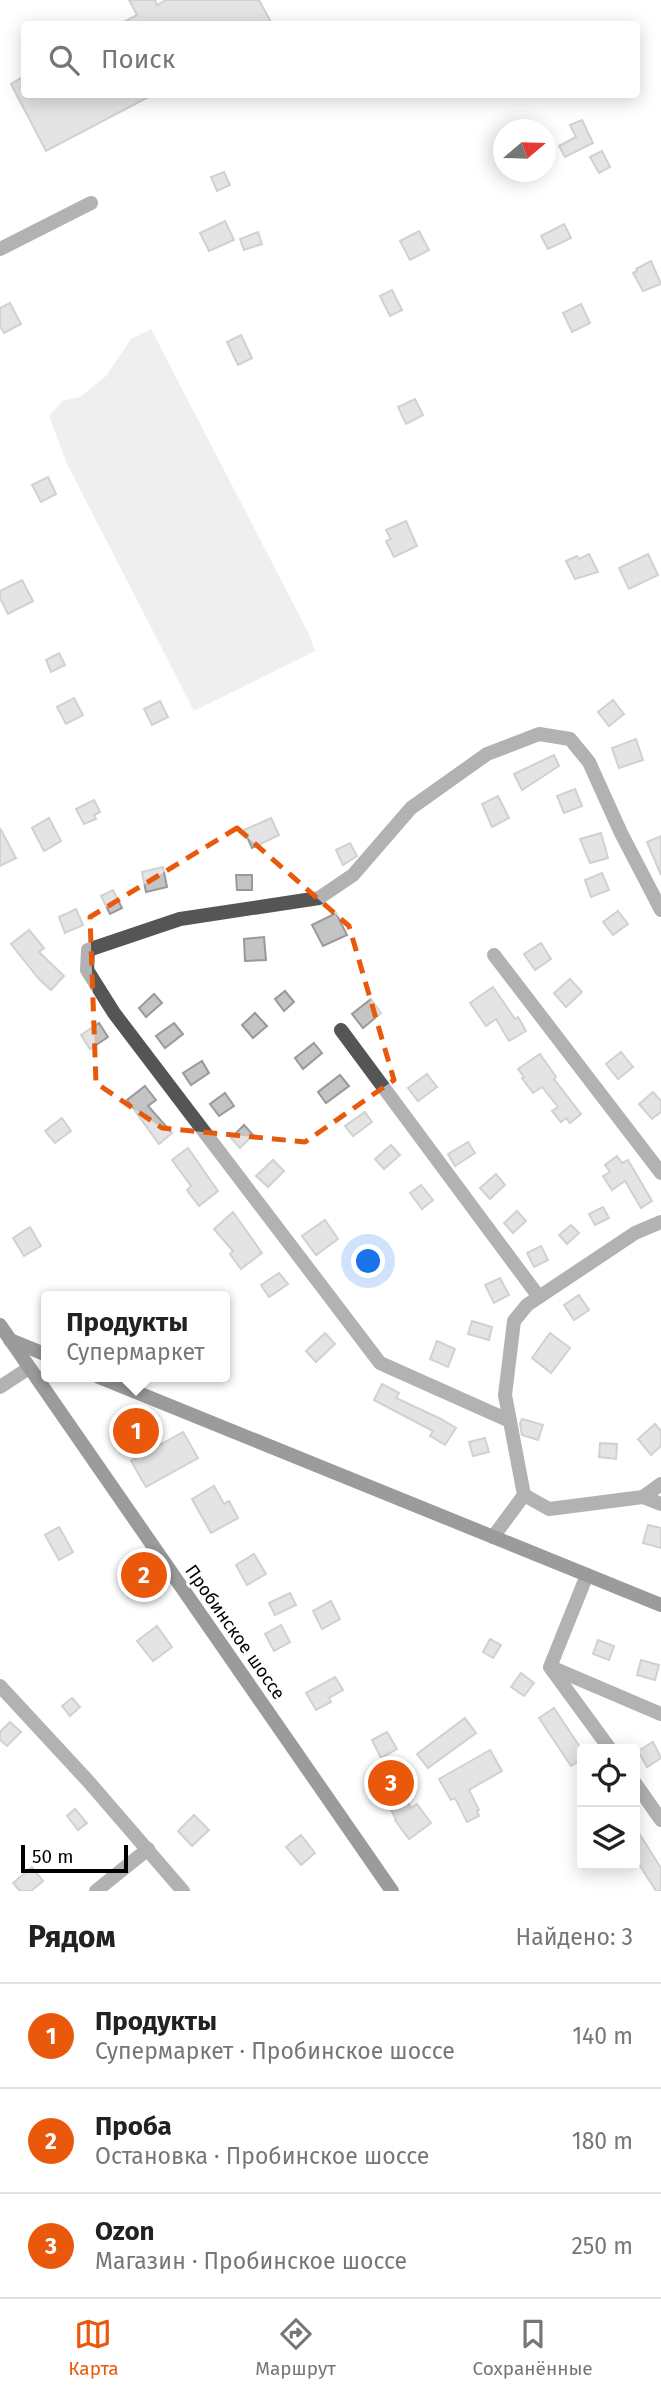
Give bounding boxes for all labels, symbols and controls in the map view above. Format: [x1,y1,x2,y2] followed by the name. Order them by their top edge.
[21,21,640,98] search box
[45,41,83,79] icon: search
[101,44,175,75] text: Поиск
[493,119,556,182] north arrow
[351,1244,385,1278] your location
[41,1291,230,1382] popup
[66,1307,188,1338] text: Продукты
[66,1338,205,1366] text: Супермаркет
[113,1405,159,1457] pin: 1
[121,1549,167,1601] pin: 2
[180,1560,290,1704] street label: Пробинское шоссе
[577,1744,640,1870] map controls
[577,1744,640,1807] button: locate
[368,1757,414,1809] pin: 3
[577,1807,640,1870] button: layers
[21,1842,128,1874] scale bar
[32,1845,73,1868] text: 50 m
[28,1919,116,1955] text: Рядом
[516,1923,633,1951] text: Найдено: 3
[95,2006,217,2037] text: Продукты
[46,2022,56,2050] text: 1
[572,2022,633,2050] text: 140 m
[95,2037,455,2065] text: Супермаркет · Пробинское шоссе
[95,2111,172,2142] text: Проба
[45,2127,57,2155] text: 2
[572,2127,633,2155] text: 180 m
[95,2142,429,2170] text: Остановка · Пробинское шоссе
[95,2216,155,2247] text: Ozon
[45,2232,57,2260] text: 3
[571,2232,633,2260] text: 250 m
[95,2247,407,2275] text: Магазин · Пробинское шоссе
[68,2315,119,2380] tab: Карта
[255,2315,336,2380] tab: Маршрут
[472,2315,593,2380] tab: Сохранённые

